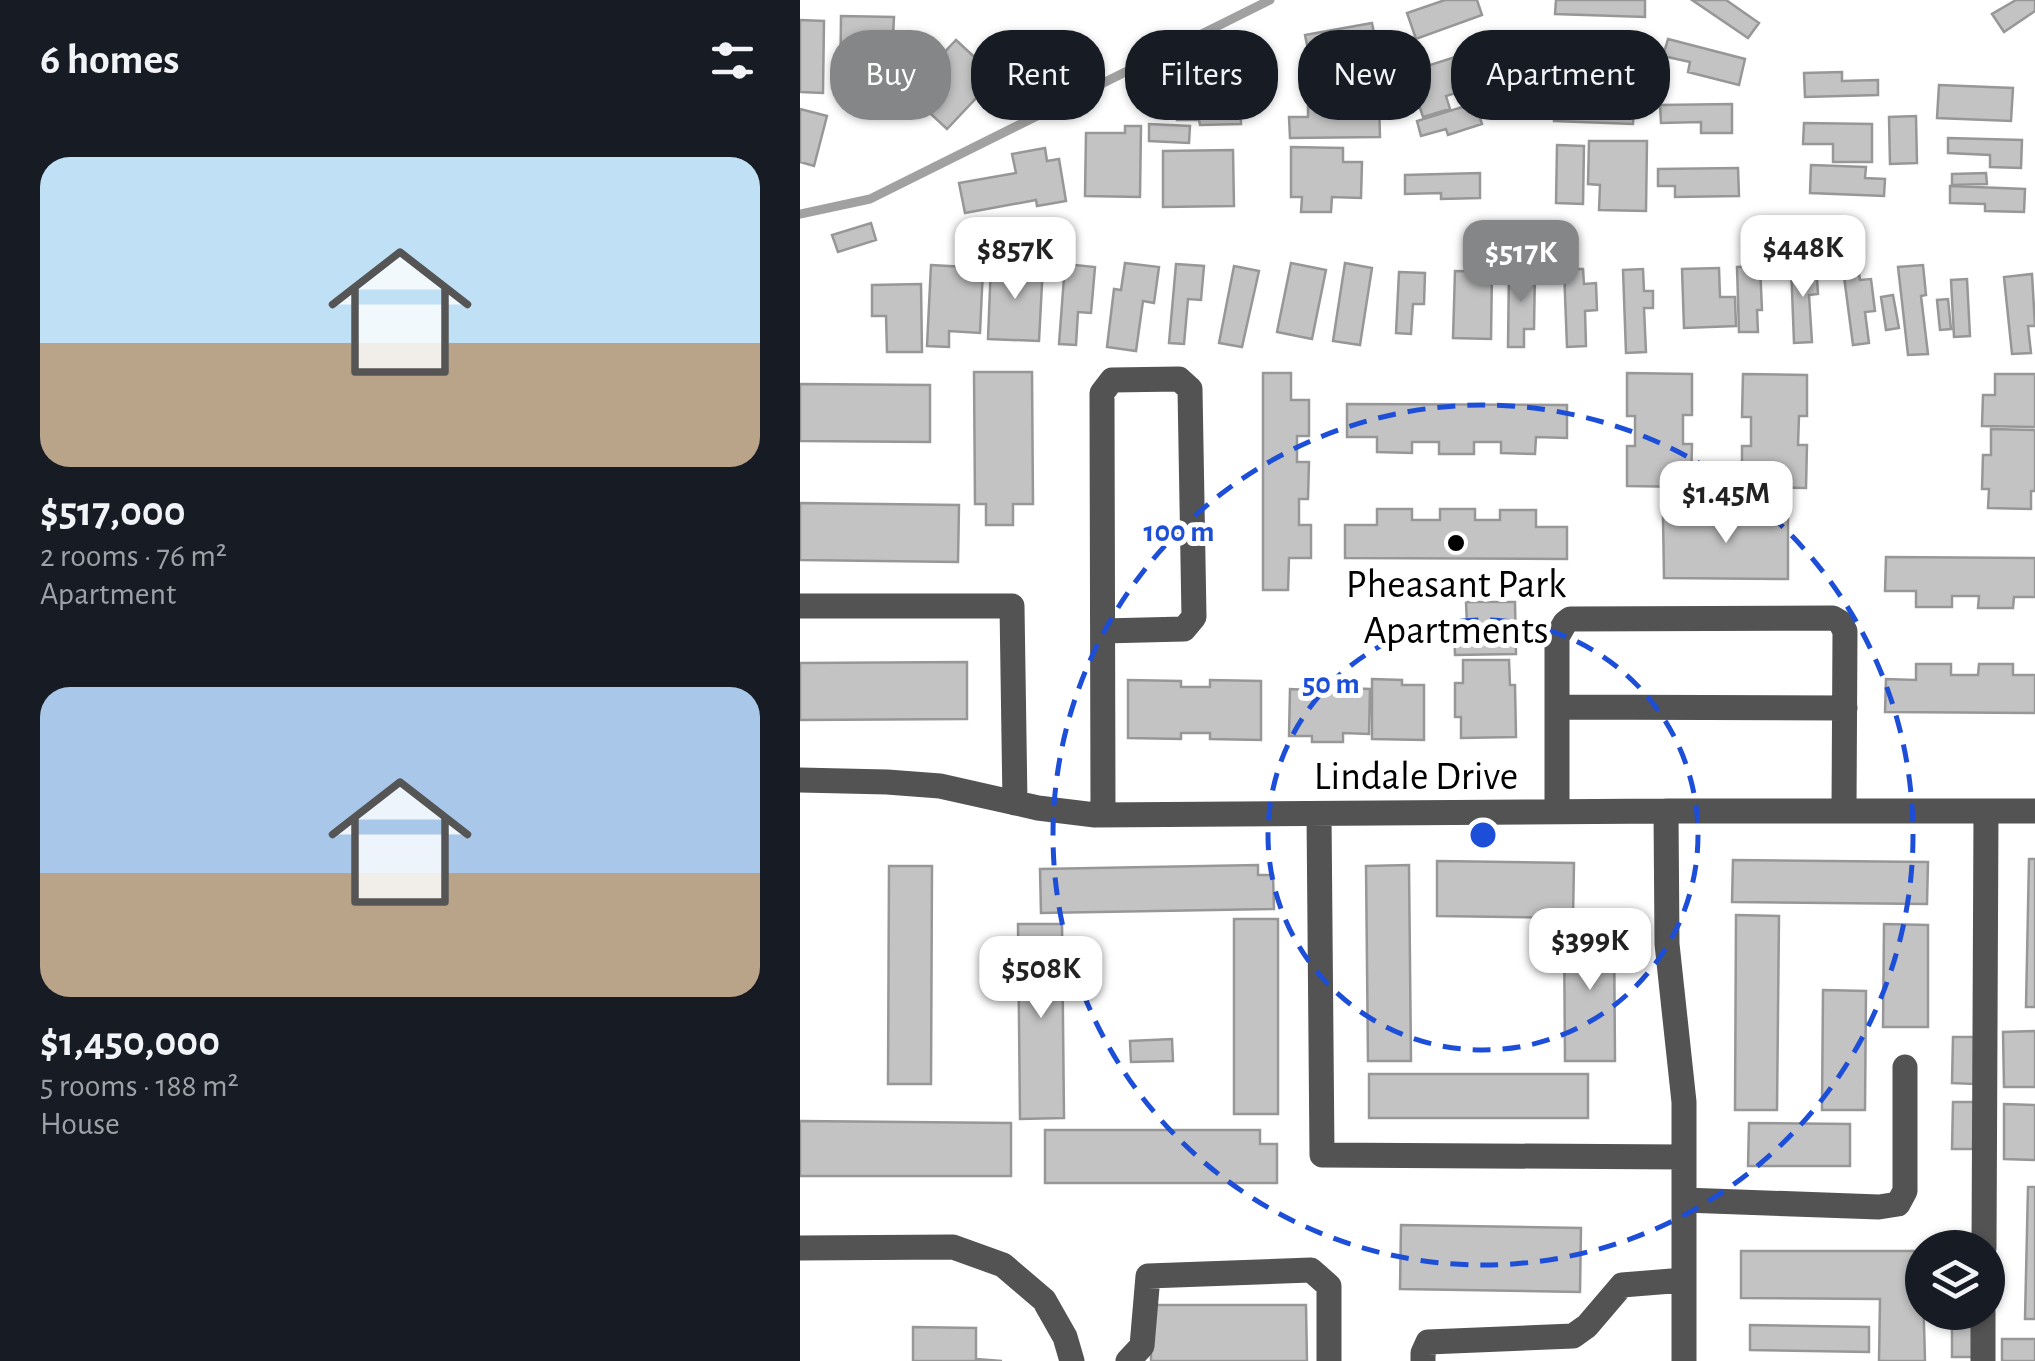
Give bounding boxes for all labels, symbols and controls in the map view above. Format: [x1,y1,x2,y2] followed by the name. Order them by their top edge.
[830,30,951,120] chip: Buy
[971,30,1105,120] chip: Rent
[1125,30,1278,120] chip: Filters
[1298,30,1431,120] chip: New
[1451,30,1670,120] chip: Apartment
[705,33,760,88] icon: filters
[40,39,179,81] text: 6 homes
[1733,215,1873,300] pin: $448K
[945,217,1085,302] pin: $857K
[1451,220,1591,305] pin: $517K
[310,222,490,402] icon: home
[1762,231,1844,263] text: $448K
[977,233,1053,265] text: $857K
[1485,236,1557,268] text: $517K
[1645,461,1807,546] pin: $1.45M
[1682,477,1770,509] text: $1.45M
[40,491,186,533] text: $517,000
[1144,517,1214,547] text: 100 m
[1445,532,1467,554] marker: Pheasant Park Apartments
[40,540,227,572] text: 2 rooms · 76 m²
[1346,565,1566,651] place label: Pheasant Park Apartments
[40,578,176,610] text: Apartment
[1302,669,1360,699] text: 50 m
[310,752,490,932] icon: home
[1314,757,1518,797] street label: Lindale Drive
[1465,817,1501,853] centre of rings
[1520,908,1660,993] pin: $399K
[1551,924,1629,956] text: $399K
[971,936,1111,1021] pin: $508K
[1001,952,1081,984] text: $508K
[40,1021,220,1063] text: $1,450,000
[40,1070,239,1102] text: 5 rooms · 188 m²
[40,1108,120,1140] text: House
[1905,1230,2005,1330] map controls
[1905,1230,2005,1330] button: layers

